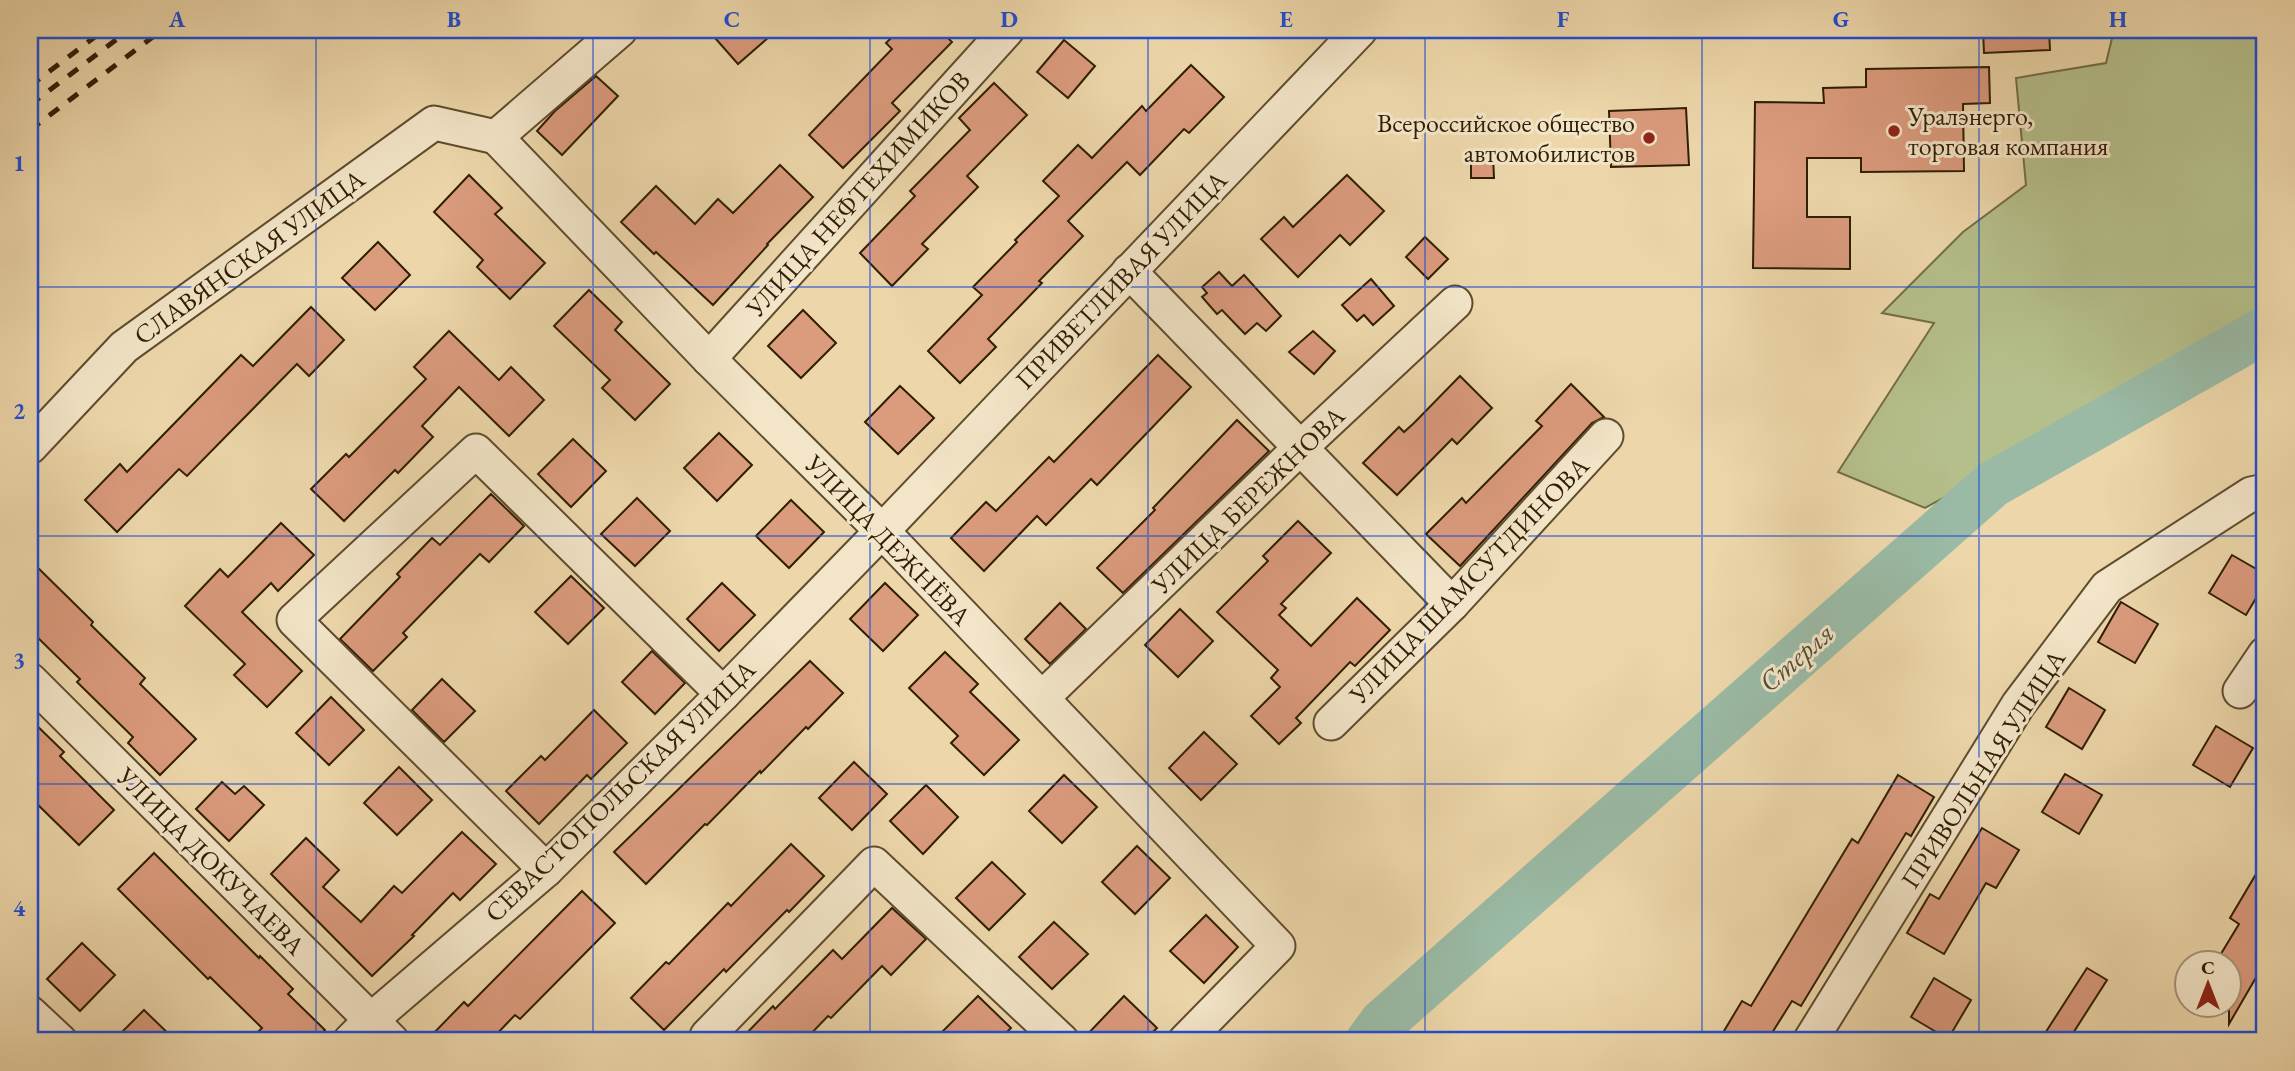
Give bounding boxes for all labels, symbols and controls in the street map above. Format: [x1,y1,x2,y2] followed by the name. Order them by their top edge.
[168,4,186,34] text: A
[447,4,461,34] text: B
[724,4,740,34] text: C
[1000,4,1018,34] text: D
[1279,4,1293,34] text: E
[1557,4,1570,34] text: F
[1833,4,1849,34] text: G
[2109,4,2127,34] text: H
[738,64,978,325] street label: УЛИЦА НЕФТЕХИМИКОВ
[1907,99,2108,163] place label: Уралэнерго, торговая компания
[1377,106,1635,170] place label: Всероссийское общество автомобилистов
[1886,123,1902,139] marker: Уралэнерго, торговая компания
[1641,130,1657,146] marker: Всероссийское общество автомобилистов
[13,148,25,178] text: 1
[127,161,372,352] street label: СЛАВЯНСКАЯ УЛИЦА
[1008,163,1235,396] street label: ПРИВЕТЛИВАЯ УЛИЦА
[13,396,25,426] text: 2
[1143,398,1353,602] street label: УЛИЦА БЕРЕЖНОВА
[797,447,979,633] street label: УЛИЦА ДЕЖНЁВА
[1341,448,1597,712] street label: УЛИЦА ШАМСУТДИНОВА
[1751,614,1841,700] water label: Стерля
[1893,642,2073,895] street label: ПРИВОЛЬНАЯ УЛИЦА
[13,645,25,675] text: 3
[478,652,763,929] street label: СЕВАСТОПОЛЬСКАЯ УЛИЦА
[109,759,313,963] street label: УЛИЦА ДОКУЧАЕВА
[13,893,26,923] text: 4
[2172,948,2242,1018] north arrow
[2201,955,2215,980] text: С

